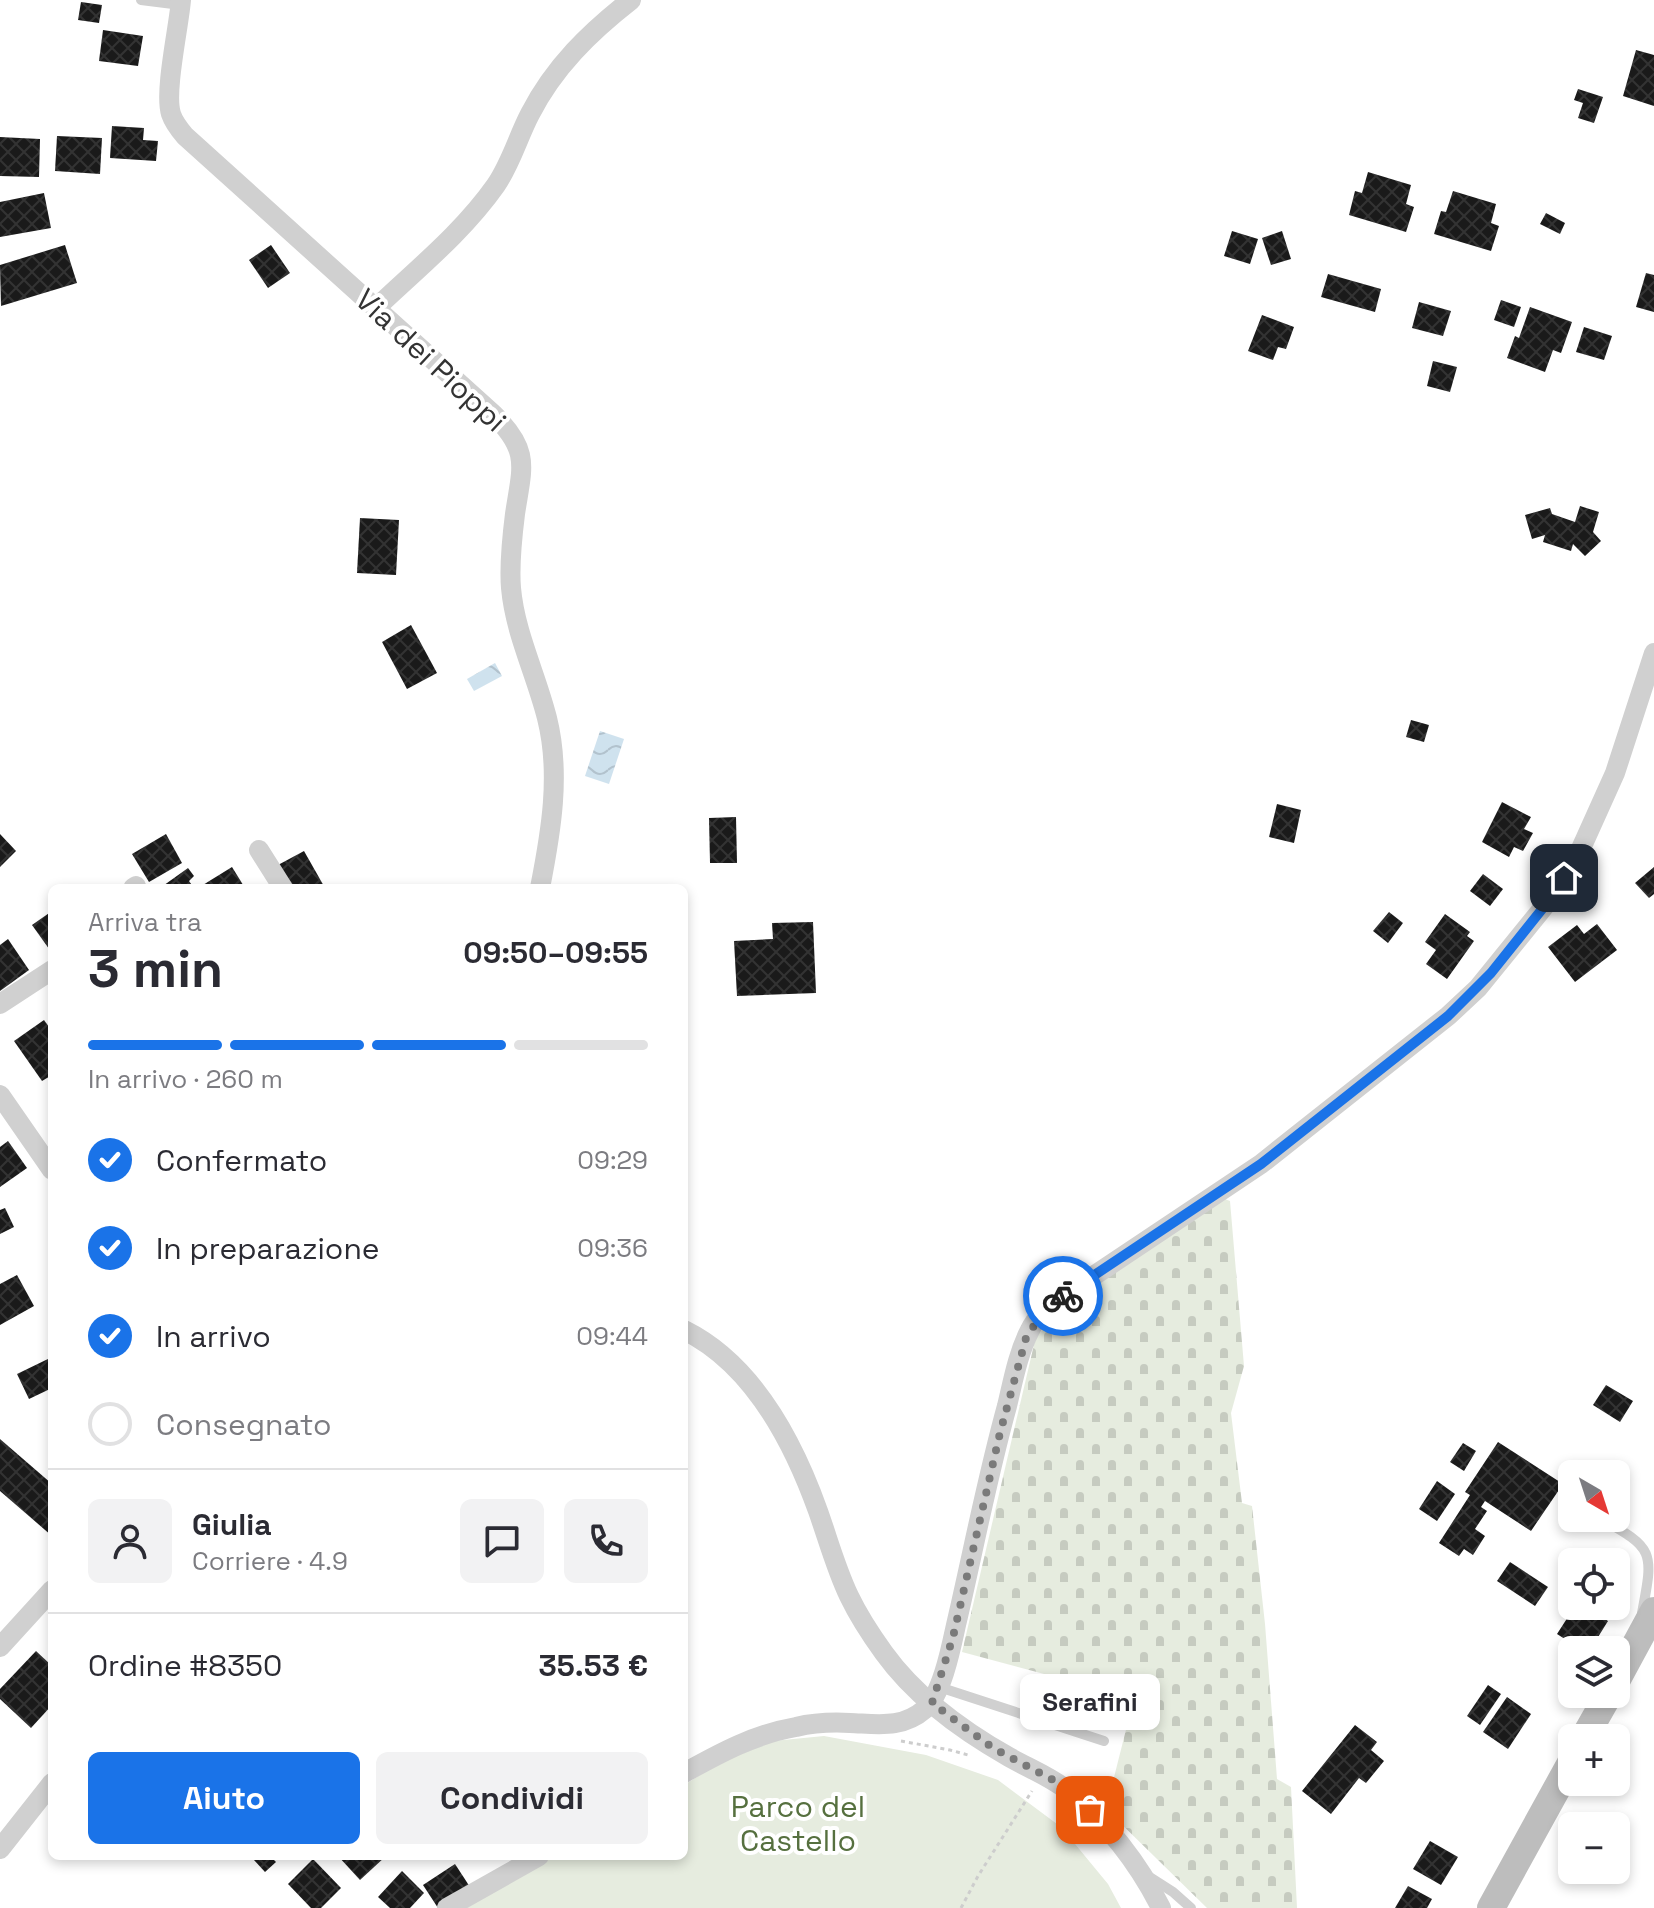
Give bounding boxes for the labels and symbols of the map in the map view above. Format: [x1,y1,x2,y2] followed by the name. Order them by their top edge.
[347,280,515,440] street label: Via dei Pioppi
[1530,844,1598,912] pin
[1023,1256,1103,1336] courier
[1558,1460,1630,1532] north arrow
[1020,1674,1160,1730] callout: Serafini
[1056,1776,1124,1844] pin
[731,1787,865,1860] park label: Parco del Castello

